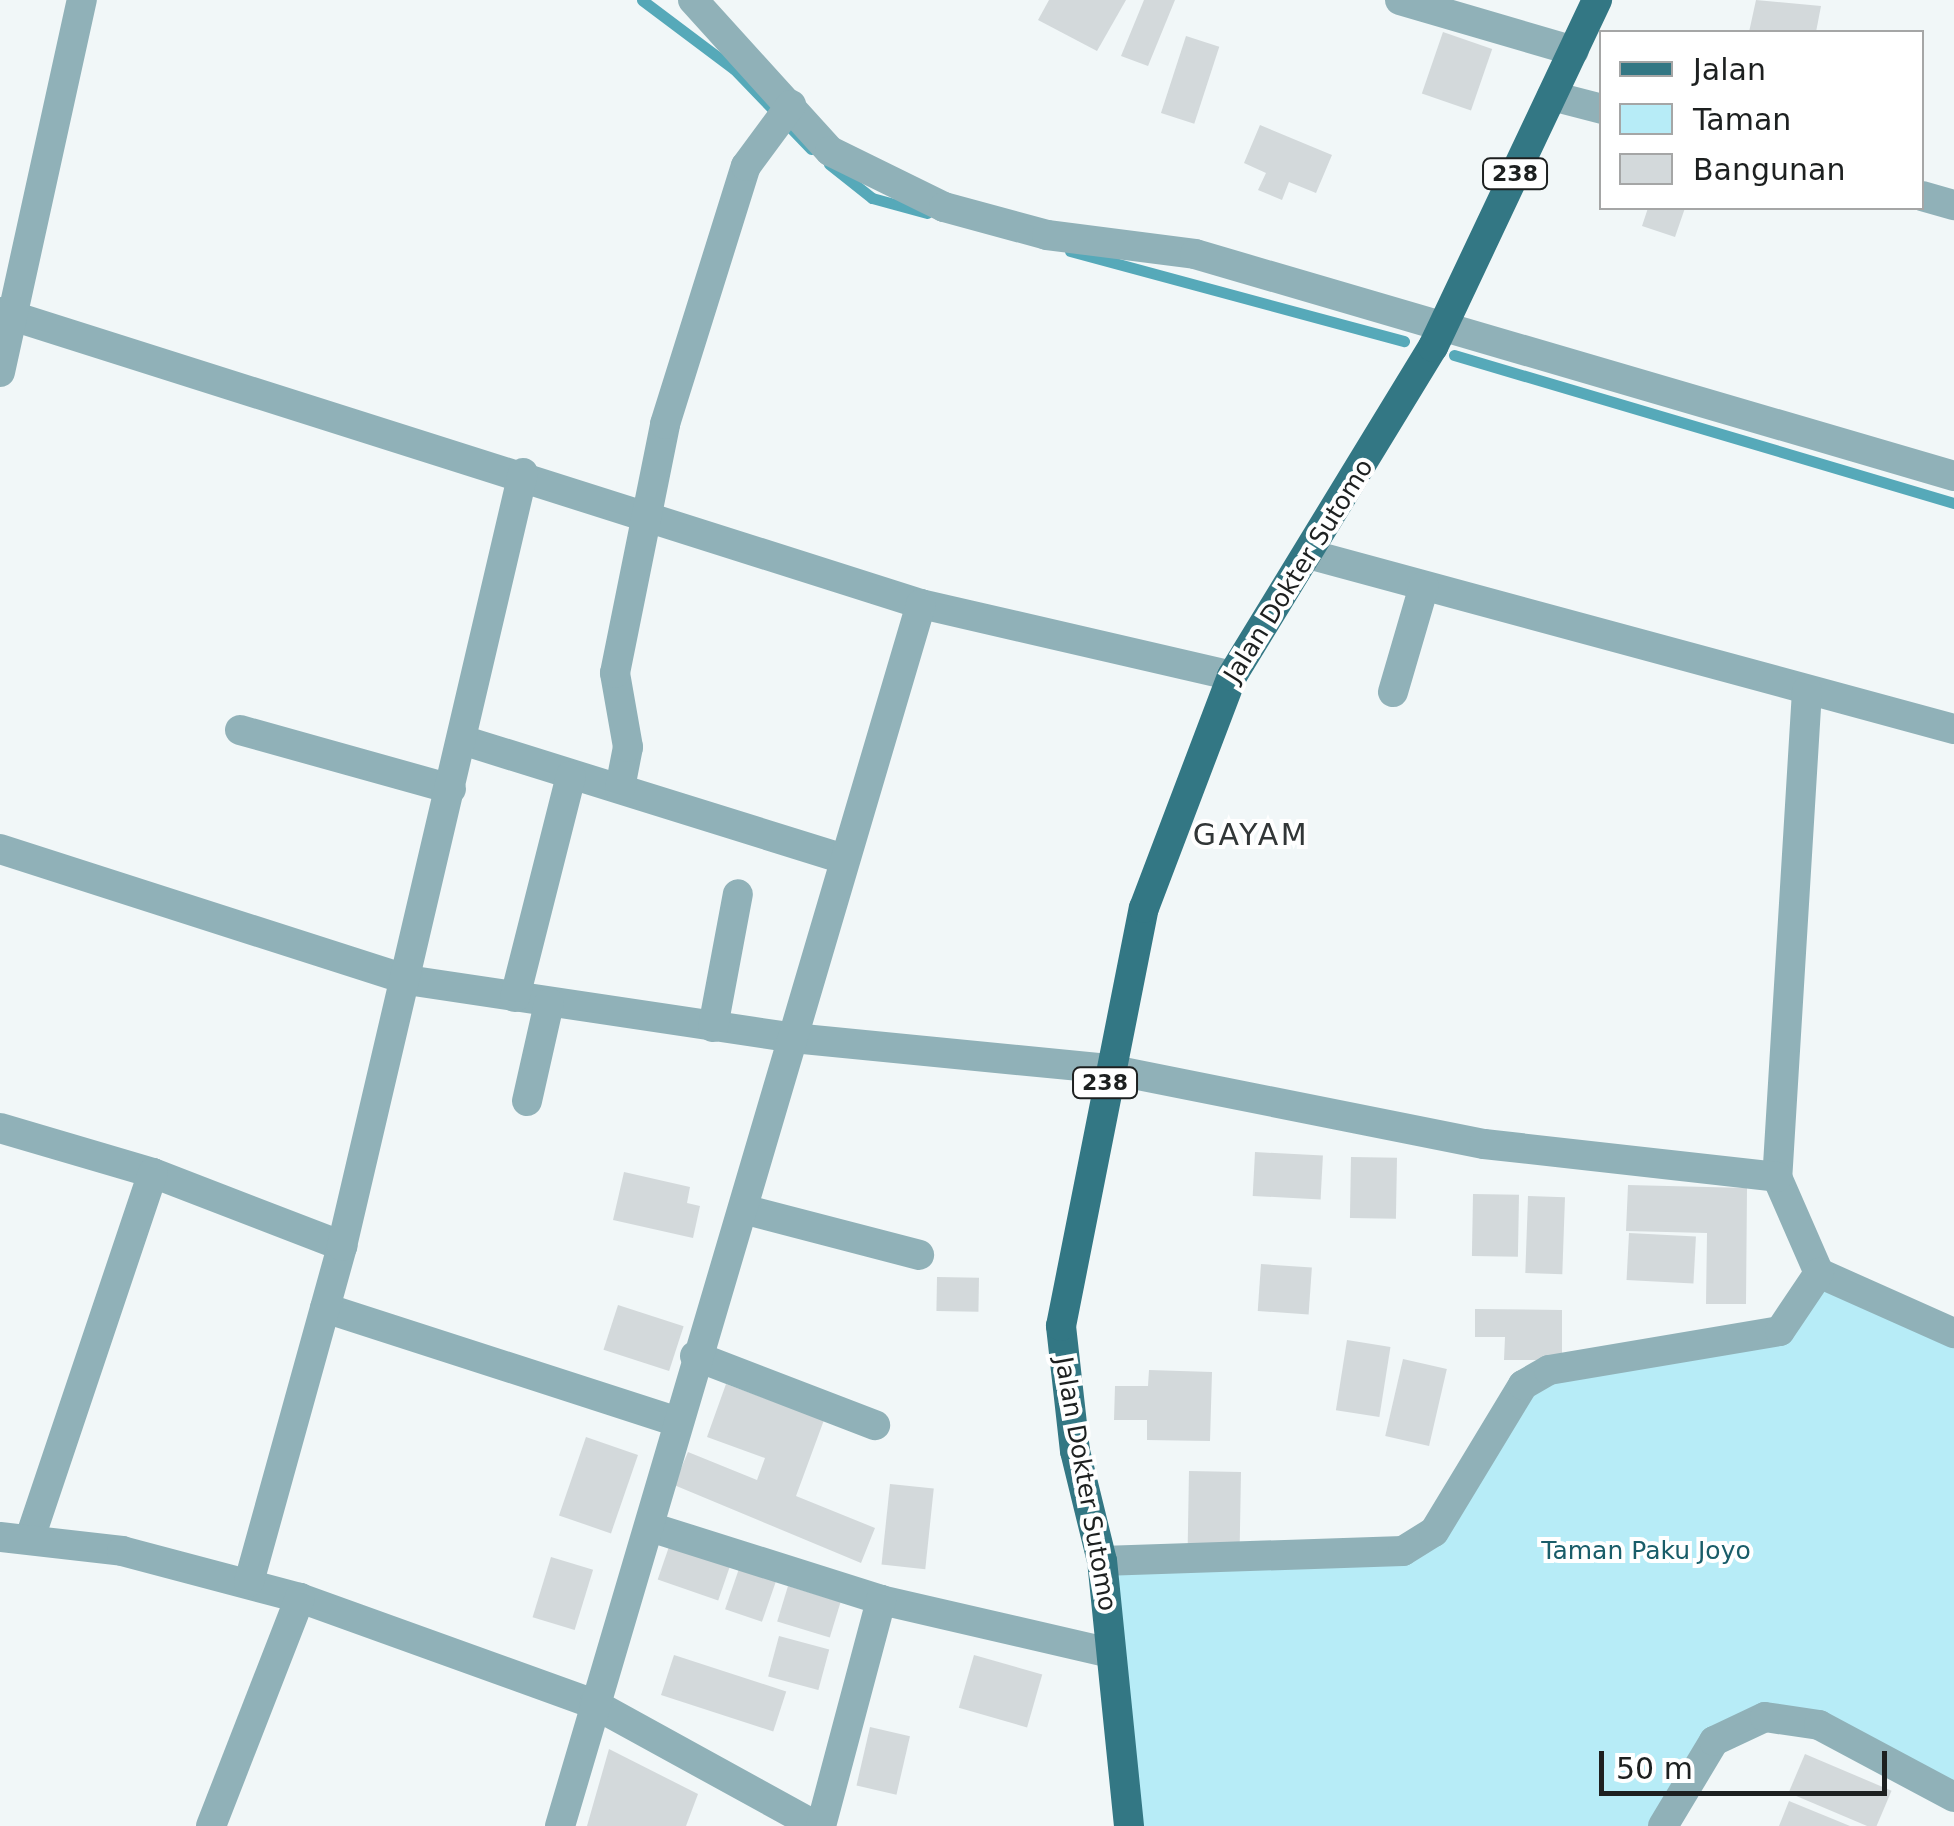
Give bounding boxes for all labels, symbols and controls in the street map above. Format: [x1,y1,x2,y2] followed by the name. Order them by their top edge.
[1599,30,1924,210] legend
[1693,52,1766,87] text: Jalan
[1693,102,1791,137] text: Taman
[1693,152,1845,187] text: Bangunan
[1480,157,1550,191] road number: 238
[1218,454,1380,688] street label: Jalan Dokter Sutomo
[1193,817,1309,853] district label: GAYAM
[1070,1066,1140,1100] road number: 238
[1048,1355,1122,1613] street label: Jalan Dokter Sutomo
[1541,1536,1751,1566] park label: Taman Paku Joyo
[1604,1731,1892,1793] scale bar
[1616,1751,1693,1786] text: 50 m

